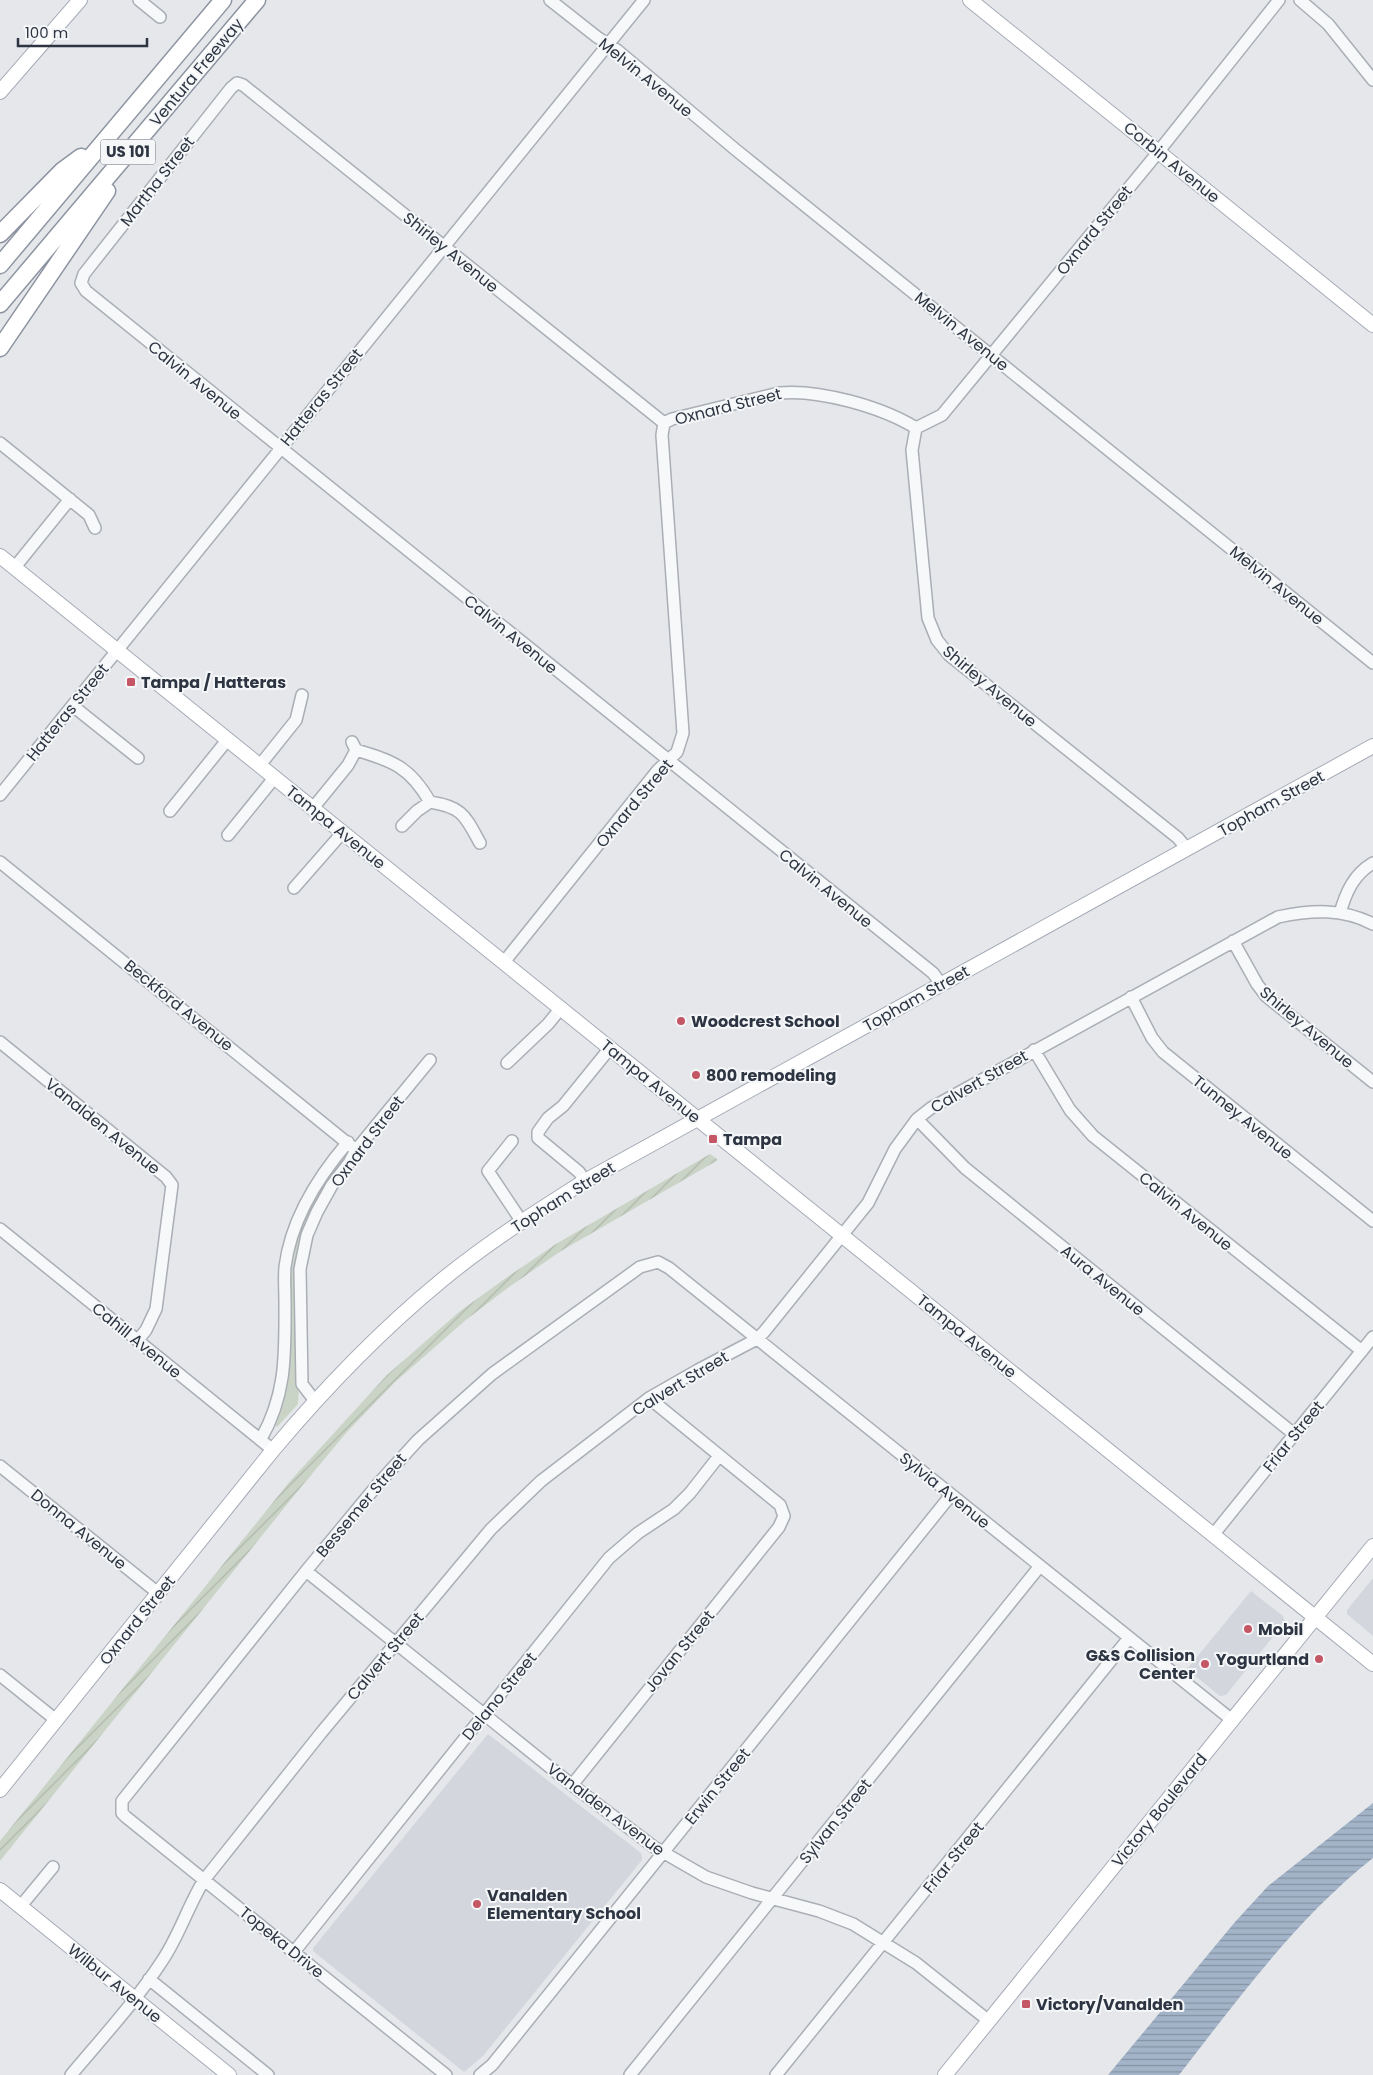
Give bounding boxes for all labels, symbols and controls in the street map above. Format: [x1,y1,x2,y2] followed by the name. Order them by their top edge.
[144,13,249,131] street label: Ventura Freeway
[18,15,146,47] scale bar
[25,22,68,43] text: 100 m
[594,32,698,123] street label: Melvin Avenue
[1119,116,1225,208] street label: Corbin Avenue
[115,131,200,231] street label: Martha Street
[100,140,156,164] road number: US 101
[1051,181,1138,280] street label: Oxnard Street
[398,207,503,298] street label: Shirley Avenue
[910,286,1014,377] street label: Melvin Avenue
[143,335,247,425] street label: Calvin Avenue
[275,343,368,451] street label: Hatteras Street
[672,382,784,431] street label: Oxnard Street
[1225,540,1329,631] street label: Melvin Avenue
[459,589,563,679] street label: Calvin Avenue
[938,640,1042,733] street label: Shirley Avenue
[21,658,114,766] street label: Hatteras Street
[141,671,286,694] place label: Tampa / Hatteras
[125,676,137,688] marker: Tampa / Hatteras
[590,754,678,853] street label: Oxnard Street
[1214,765,1329,842] street label: Topham Street
[281,780,390,875] street label: Tampa Avenue
[774,843,878,933] street label: Calvin Avenue
[119,954,238,1057] street label: Beckford Avenue
[859,960,974,1037] street label: Topham Street
[1255,981,1359,1074] street label: Shirley Avenue
[691,1010,840,1033] place label: Woodcrest School
[675,1015,687,1027] marker: Woodcrest School
[596,1034,705,1129] street label: Tampa Avenue
[926,1044,1032,1119] street label: Calvert Street
[706,1064,836,1087] place label: 800 remodeling
[690,1069,702,1081] marker: 800 remodeling
[1188,1070,1298,1165] street label: Tunney Avenue
[40,1073,165,1180] street label: Vanalden Avenue
[325,1091,410,1192] street label: Oxnard Street
[723,1128,782,1151] place label: Tampa
[707,1133,719,1145] marker: Tampa
[507,1156,620,1239] street label: Topham Street
[1134,1166,1238,1256] street label: Calvin Avenue
[1056,1239,1150,1322] street label: Aura Avenue
[912,1289,1021,1384] street label: Tampa Avenue
[87,1297,187,1384] street label: Cahill Avenue
[628,1345,733,1421] street label: Calvert Street
[1257,1396,1329,1477] street label: Friar Street
[895,1447,995,1534] street label: Sylvia Avenue
[311,1448,412,1562] street label: Bessemer Street
[26,1484,132,1575] street label: Donna Avenue
[94,1571,181,1670] street label: Oxnard Street
[639,1605,720,1697] street label: Jovan Street
[342,1607,429,1705] street label: Calvert Street
[1258,1618,1303,1641] place label: Mobil
[1242,1623,1254,1635] marker: Mobil
[1086,1644,1195,1685] place label: G&S Collision Center
[457,1647,542,1745] street label: Delano Street
[1216,1648,1309,1671] place label: Yogurtland
[1313,1653,1325,1665] marker: Yogurtland
[1199,1658,1211,1670] marker: G&S Collision Center
[679,1743,756,1830] street label: Erwin Street
[1106,1748,1213,1872] street label: Victory Boulevard
[542,1758,669,1861] street label: Vanalden Avenue
[794,1774,877,1869] street label: Sylvan Street
[917,1817,989,1898] street label: Friar Street
[487,1884,641,1925] place label: Vanalden Elementary School
[471,1898,483,1910] marker: Vanalden Elementary School
[234,1901,329,1984] street label: Topeka Drive
[63,1938,167,2029] street label: Wilbur Avenue
[1036,1993,1183,2016] place label: Victory/Vanalden
[1020,1998,1032,2010] marker: Victory/Vanalden

